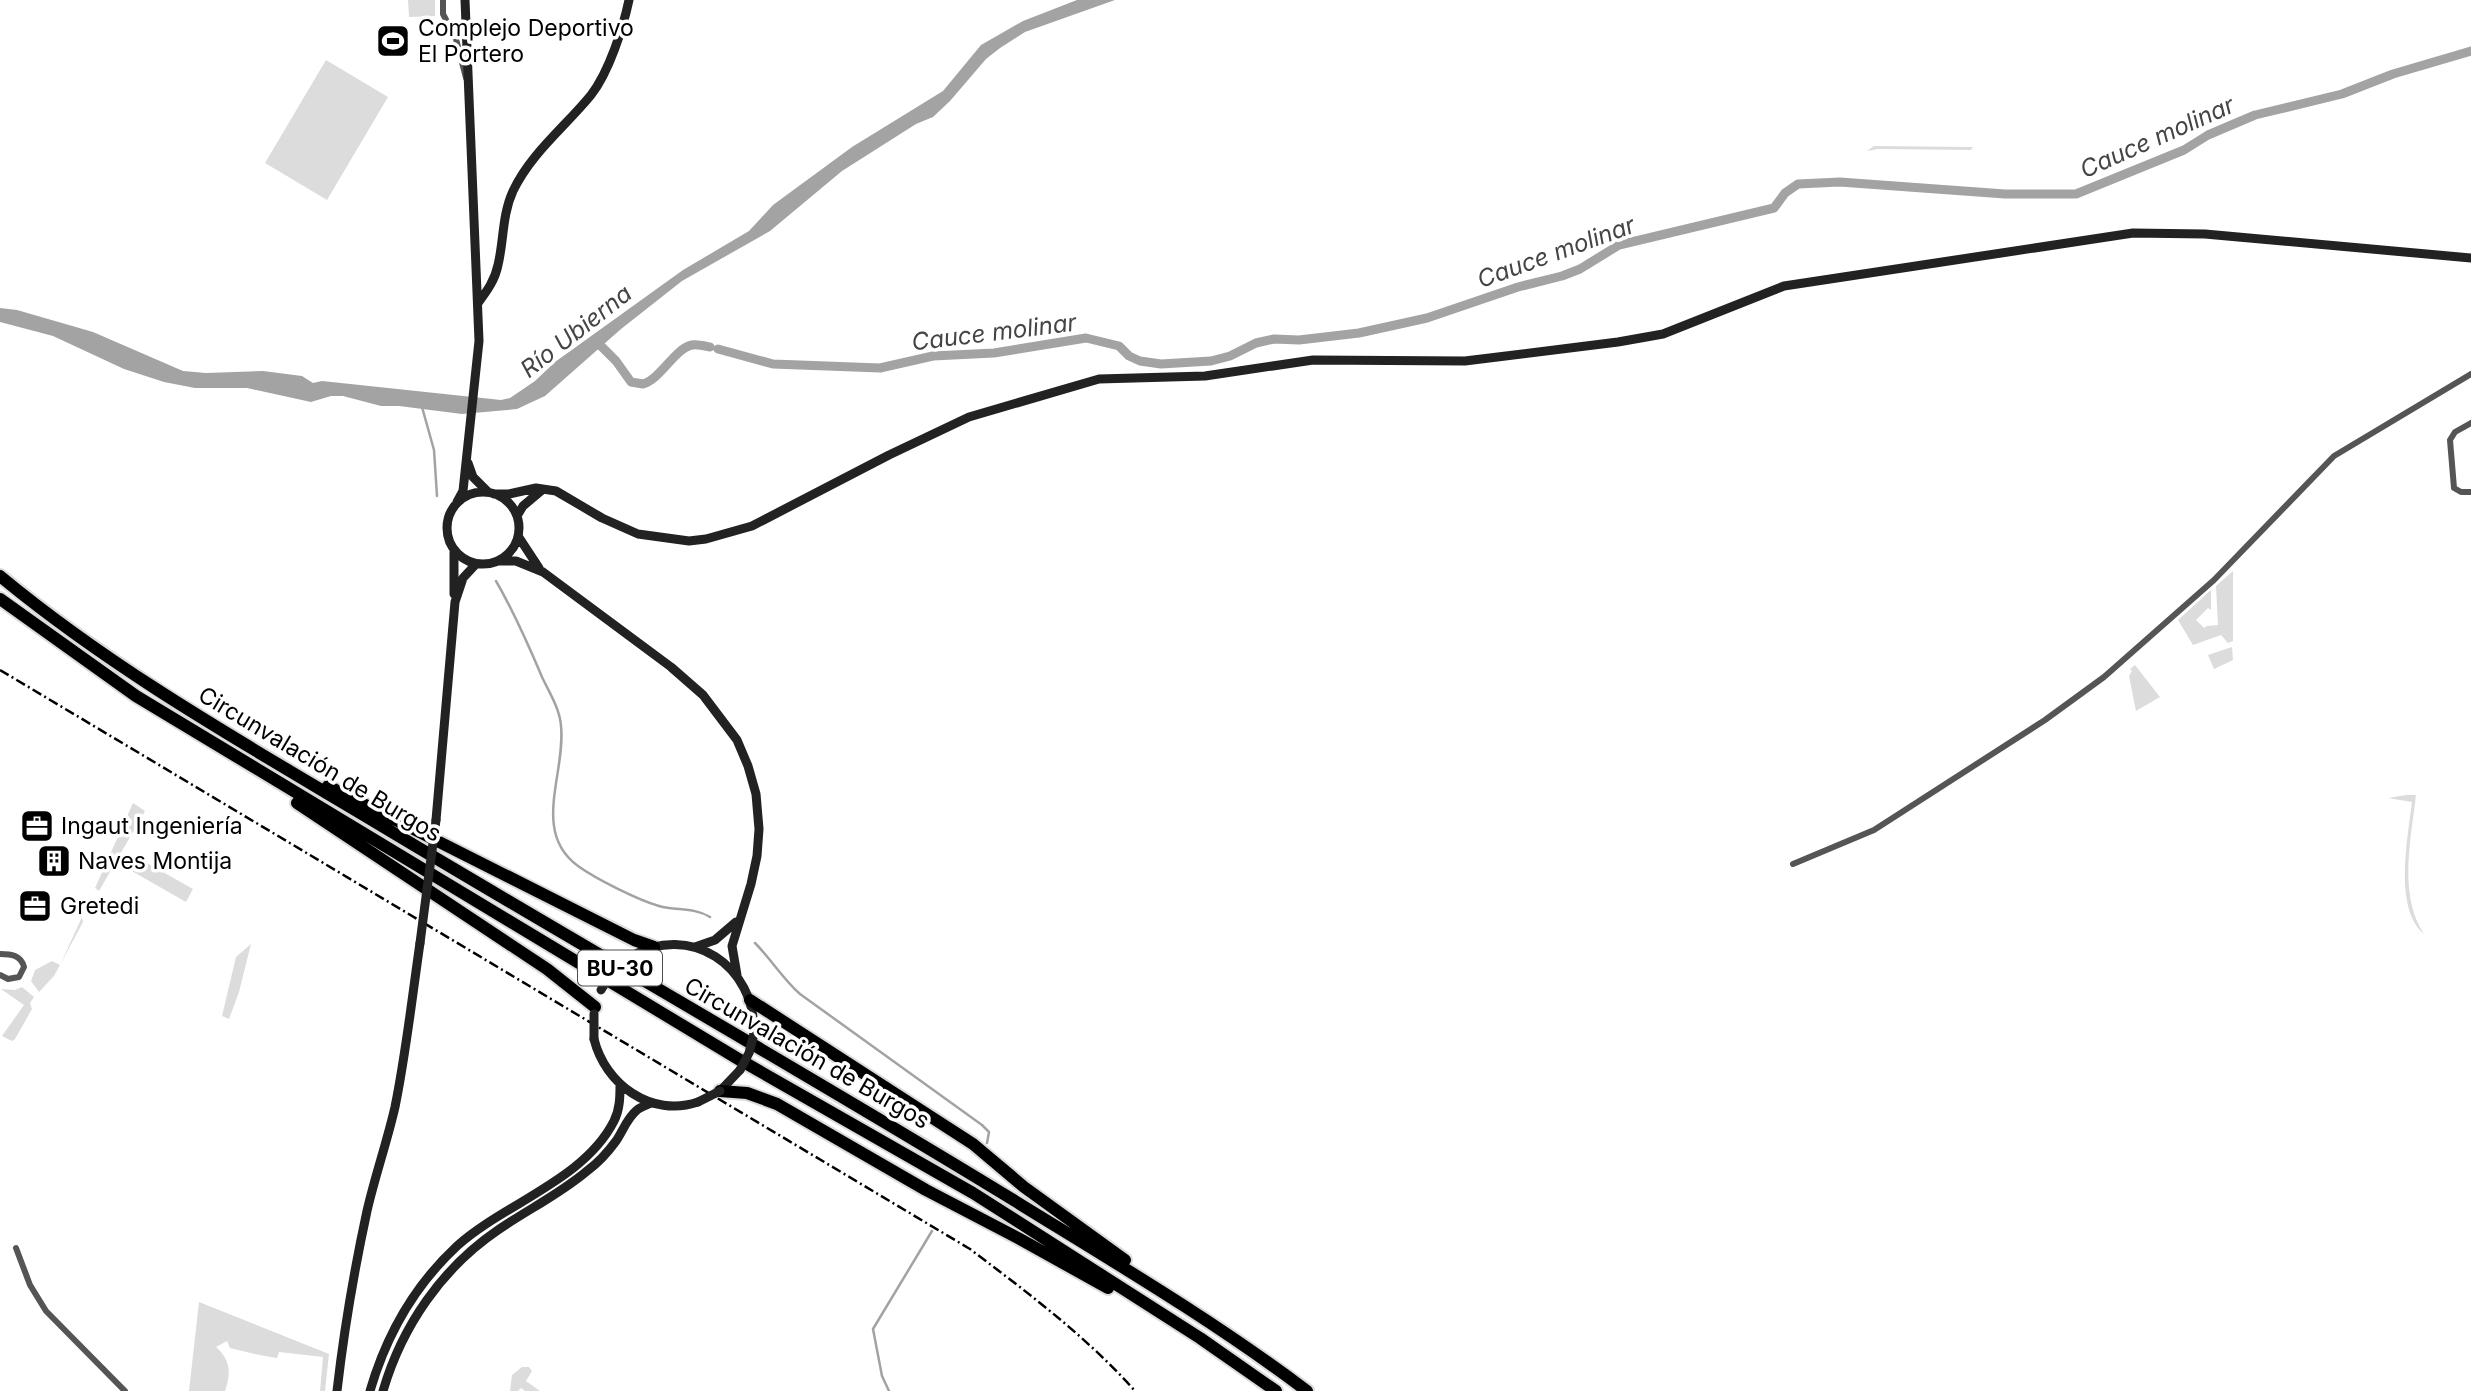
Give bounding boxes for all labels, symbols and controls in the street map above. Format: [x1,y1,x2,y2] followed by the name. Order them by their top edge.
[418,14,634,68] place label: Complejo Deportivo El Portero
[374,22,412,60] sports icon: Complejo Deportivo El Portero
[2075,90,2239,184] water label: Cauce molinar
[1473,210,1640,294] water label: Cauce molinar
[515,279,637,383] water label: Río Ubierna
[910,307,1079,356] water label: Cauce molinar
[193,680,447,848] street label: Circunvalación de Burgos
[18,807,56,845] office icon: Ingaut Ingeniería
[61,812,243,840] place label: Ingaut Ingeniería
[35,842,73,880] building icon: Naves Montija
[78,847,232,875] place label: Naves Montija
[16,887,54,925] office icon: Gretedi
[60,892,139,920] place label: Gretedi
[578,950,662,986] road number: BU-30
[679,971,935,1135] street label: Circunvalación de Burgos

